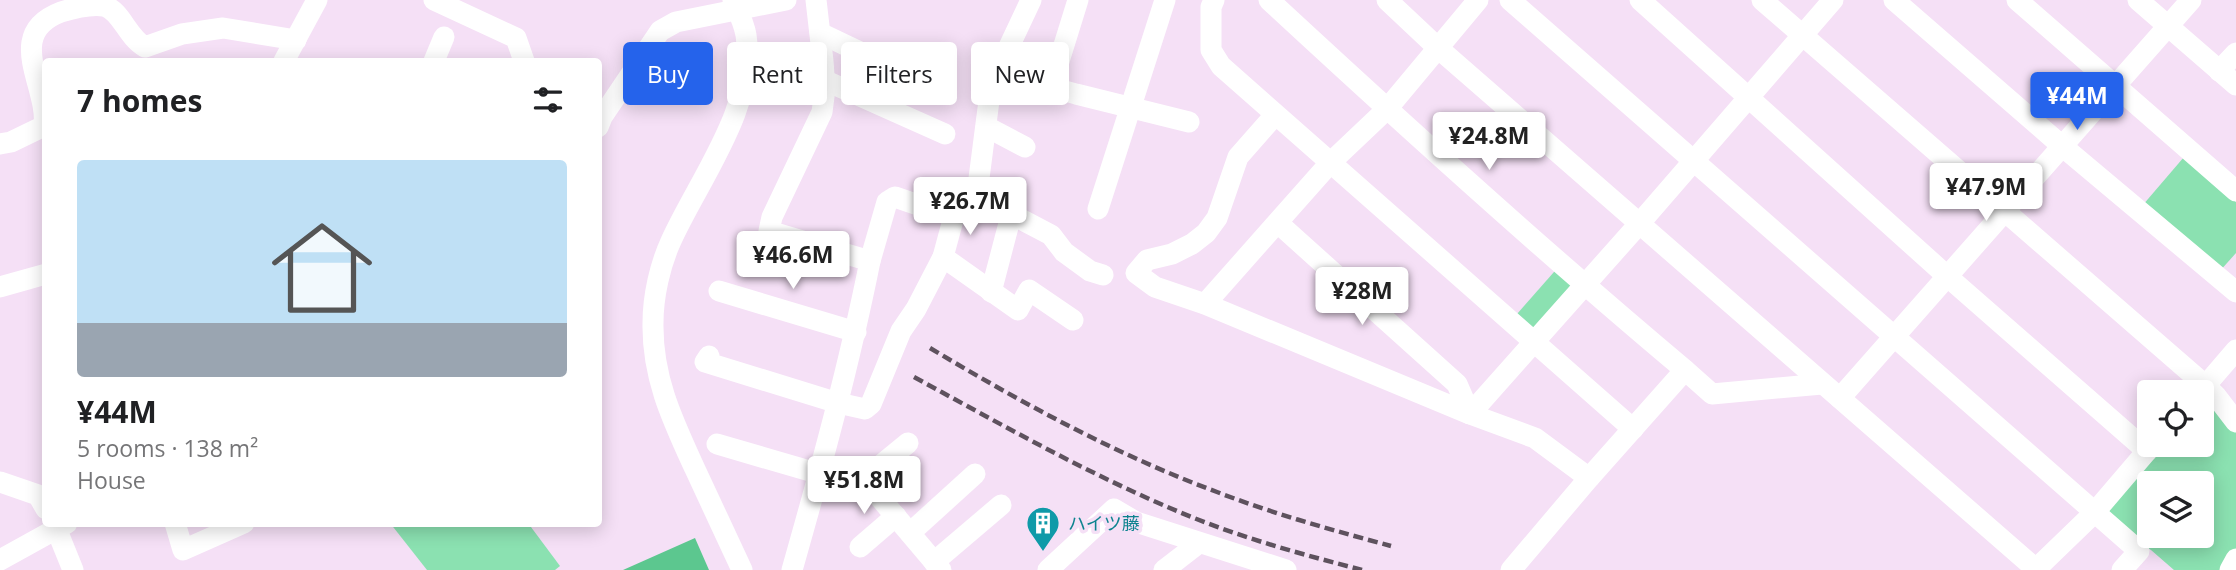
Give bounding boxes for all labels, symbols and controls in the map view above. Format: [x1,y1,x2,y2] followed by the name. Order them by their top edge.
[623,42,713,105] chip: Buy
[727,42,827,105] chip: Rent
[841,42,957,105] chip: Filters
[971,42,1069,105] chip: New
[2036,72,2118,132] pin: ¥44M
[2046,79,2108,111] text: ¥44M
[77,80,202,121] text: 7 homes
[529,81,567,119] icon: filters
[1432,113,1546,172] pin: ¥24.8M
[1449,119,1529,151] text: ¥24.8M
[1929,164,2043,223] pin: ¥47.9M
[1946,170,2026,202] text: ¥47.9M
[913,177,1027,237] pin: ¥26.7M
[930,184,1010,216] text: ¥26.7M
[259,205,385,331] icon: home
[736,232,850,291] pin: ¥46.6M
[753,238,833,270] text: ¥46.6M
[1321,268,1403,327] pin: ¥28M
[1331,274,1393,306] text: ¥28M
[2137,380,2214,548] map controls
[2137,380,2214,457] button: locate
[77,391,157,432] text: ¥44M
[77,432,258,464] text: 5 rooms · 138 m²
[807,456,921,516] pin: ¥51.8M
[824,463,904,495] text: ¥51.8M
[77,464,146,496] text: House
[2137,471,2214,548] button: layers
[1024,504,1062,553] building icon: ハイツ藤
[1068,511,1140,535] place label: ハイツ藤

